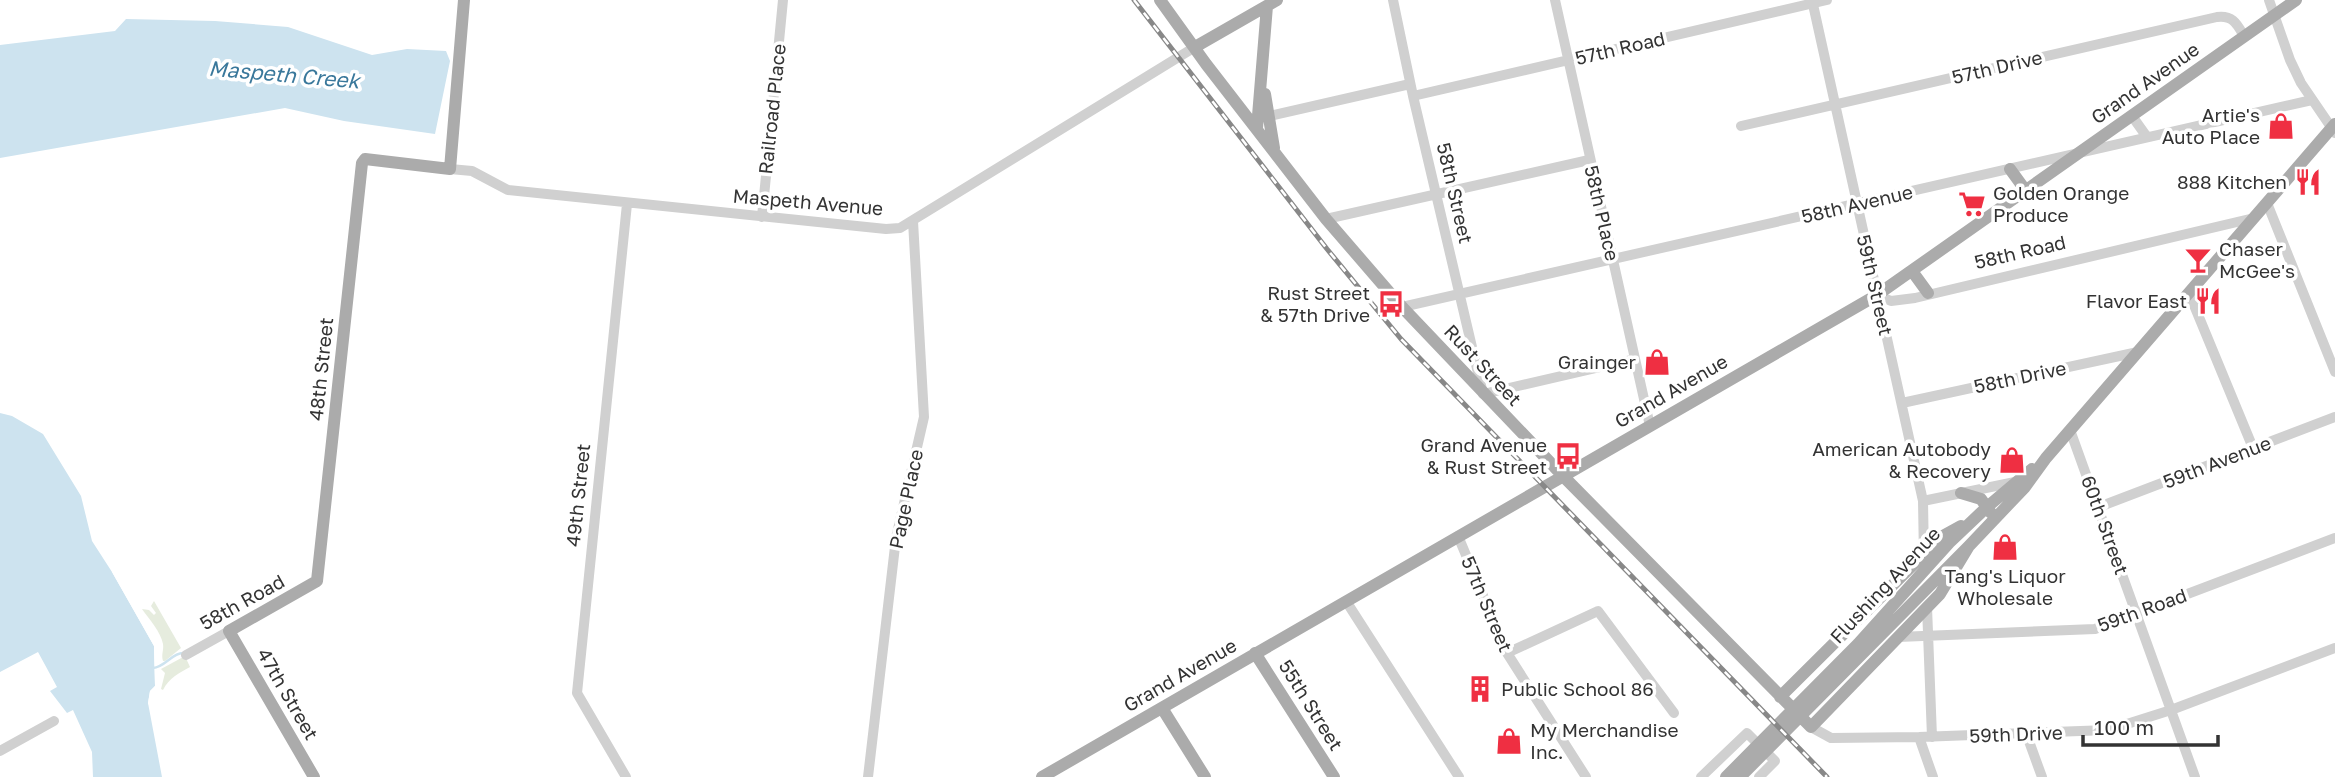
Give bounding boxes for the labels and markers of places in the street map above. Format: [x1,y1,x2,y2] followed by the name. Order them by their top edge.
[2162,103,2260,148] place label: Artie's Auto Place
[2266,111,2296,141] shop icon: Artie's Auto Place
[2293,167,2323,197] restaurant icon: 888 Kitchen
[2177,170,2287,193] place label: 888 Kitchen
[1993,181,2129,226] place label: Golden Orange Produce
[1957,189,1987,219] supermarket icon: Golden Orange Produce
[2219,237,2295,282] place label: Chaser McGee's
[2183,245,2213,275] bar icon: Chaser McGee's
[1260,281,1370,326] place label: Rust Street & 57th Drive
[2193,286,2223,316] restaurant icon: Flavor East
[1376,289,1406,319] bus stop icon: Rust Street & 57th Drive
[2086,289,2187,312] place label: Flavor East
[1642,347,1672,377] shop icon: Grainger
[1558,350,1637,373] place label: Grainger
[1420,433,1547,478] place label: Grand Avenue & Rust Street
[1812,437,1991,482] place label: American Autobody & Recovery
[1553,441,1583,471] bus stop icon: Grand Avenue & Rust Street
[1997,445,2027,475] shop icon: American Autobody & Recovery
[1990,532,2020,562] shop icon: Tang's Liquor Wholesale
[1944,564,2066,609] place label: Tang's Liquor Wholesale
[1465,674,1495,704] building icon: Public School 86
[1501,677,1654,700] place label: Public School 86
[1530,718,1679,763] place label: My Merchandise Inc.
[1494,726,1524,756] shop icon: My Merchandise Inc.

